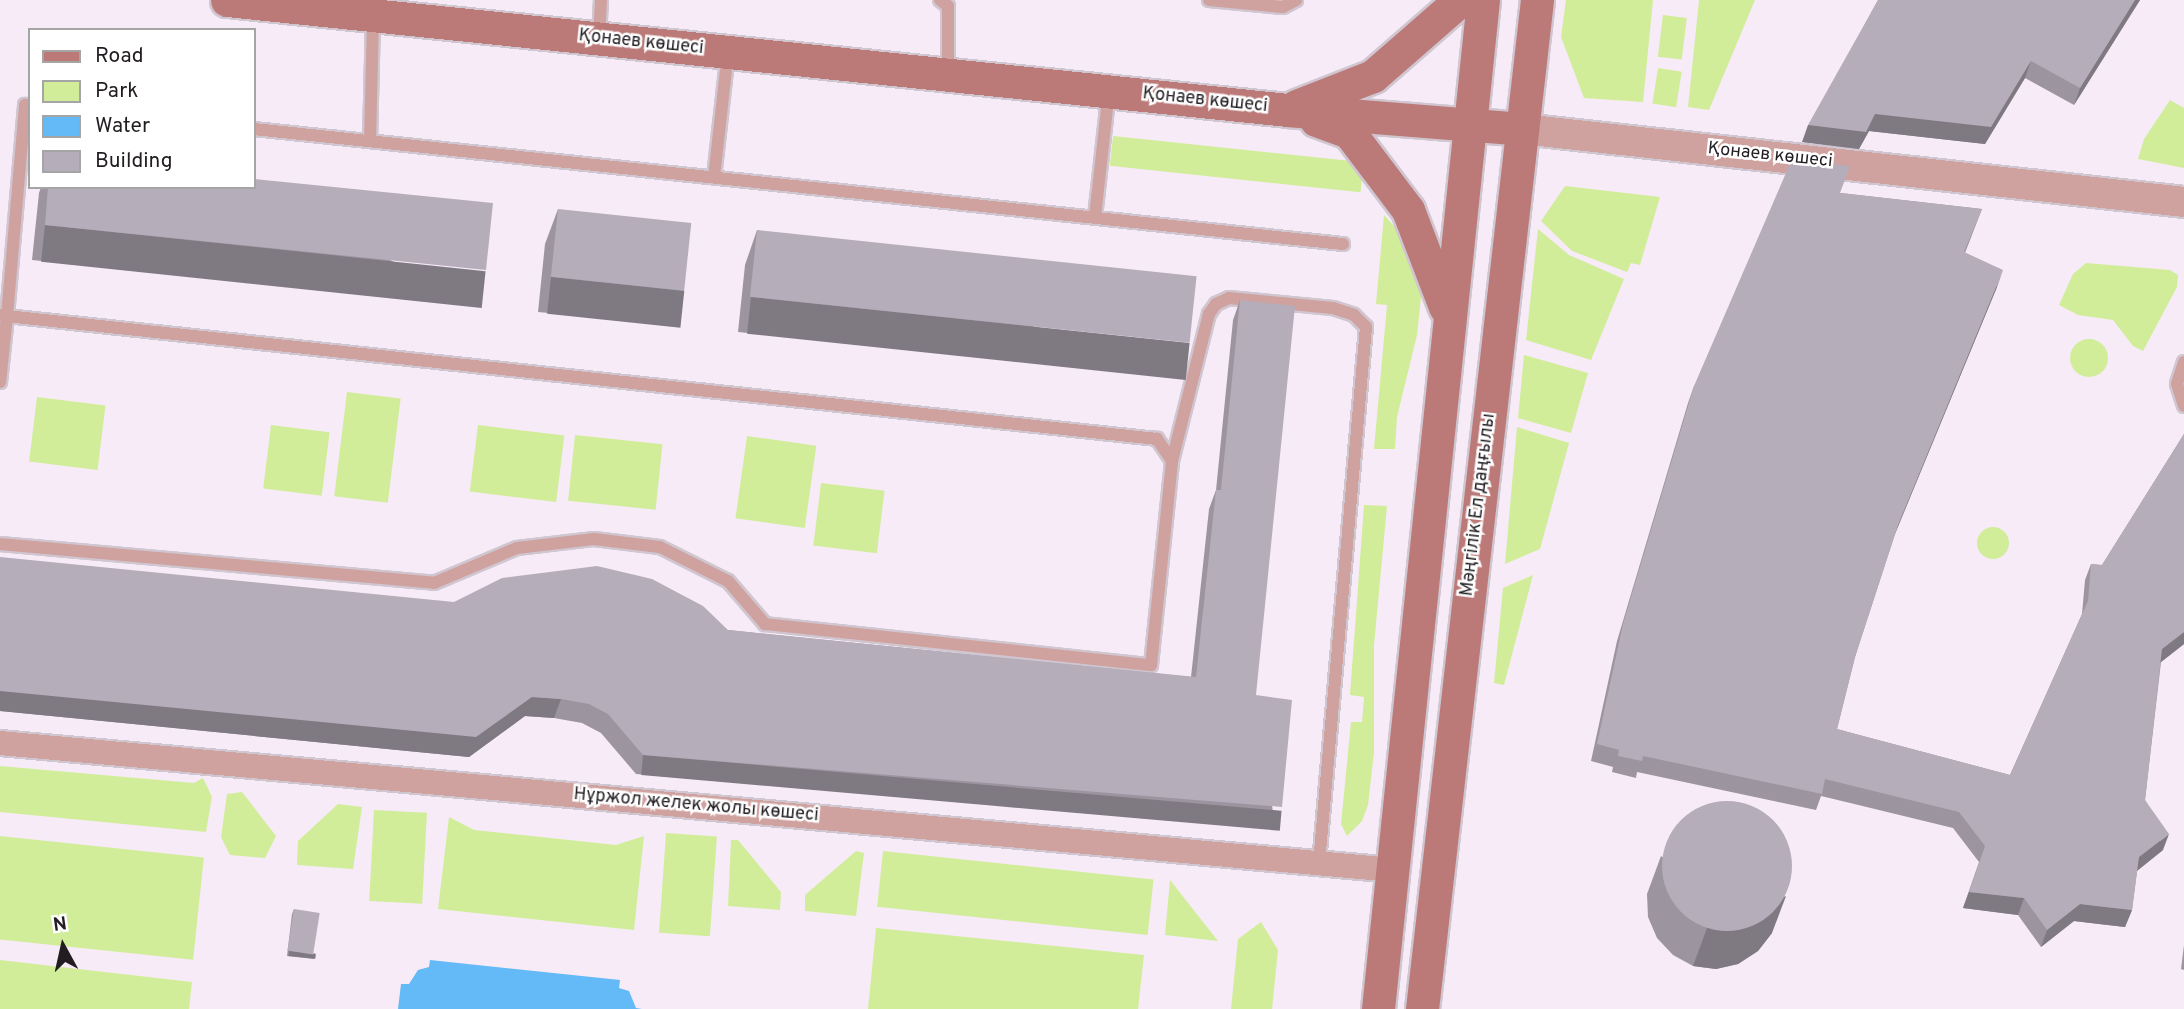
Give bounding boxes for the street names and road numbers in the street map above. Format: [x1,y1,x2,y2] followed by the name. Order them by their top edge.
[577,26,705,60] street label: Қонаев көшесі
[1141,84,1269,118] street label: Қонаев көшесі
[1706,139,1834,173] street label: Қонаев көшесі
[1457,412,1501,598] street label: Мәңгілік Ел даңғылы
[573,785,819,827] street label: Нұржол желек жолы көшесі

